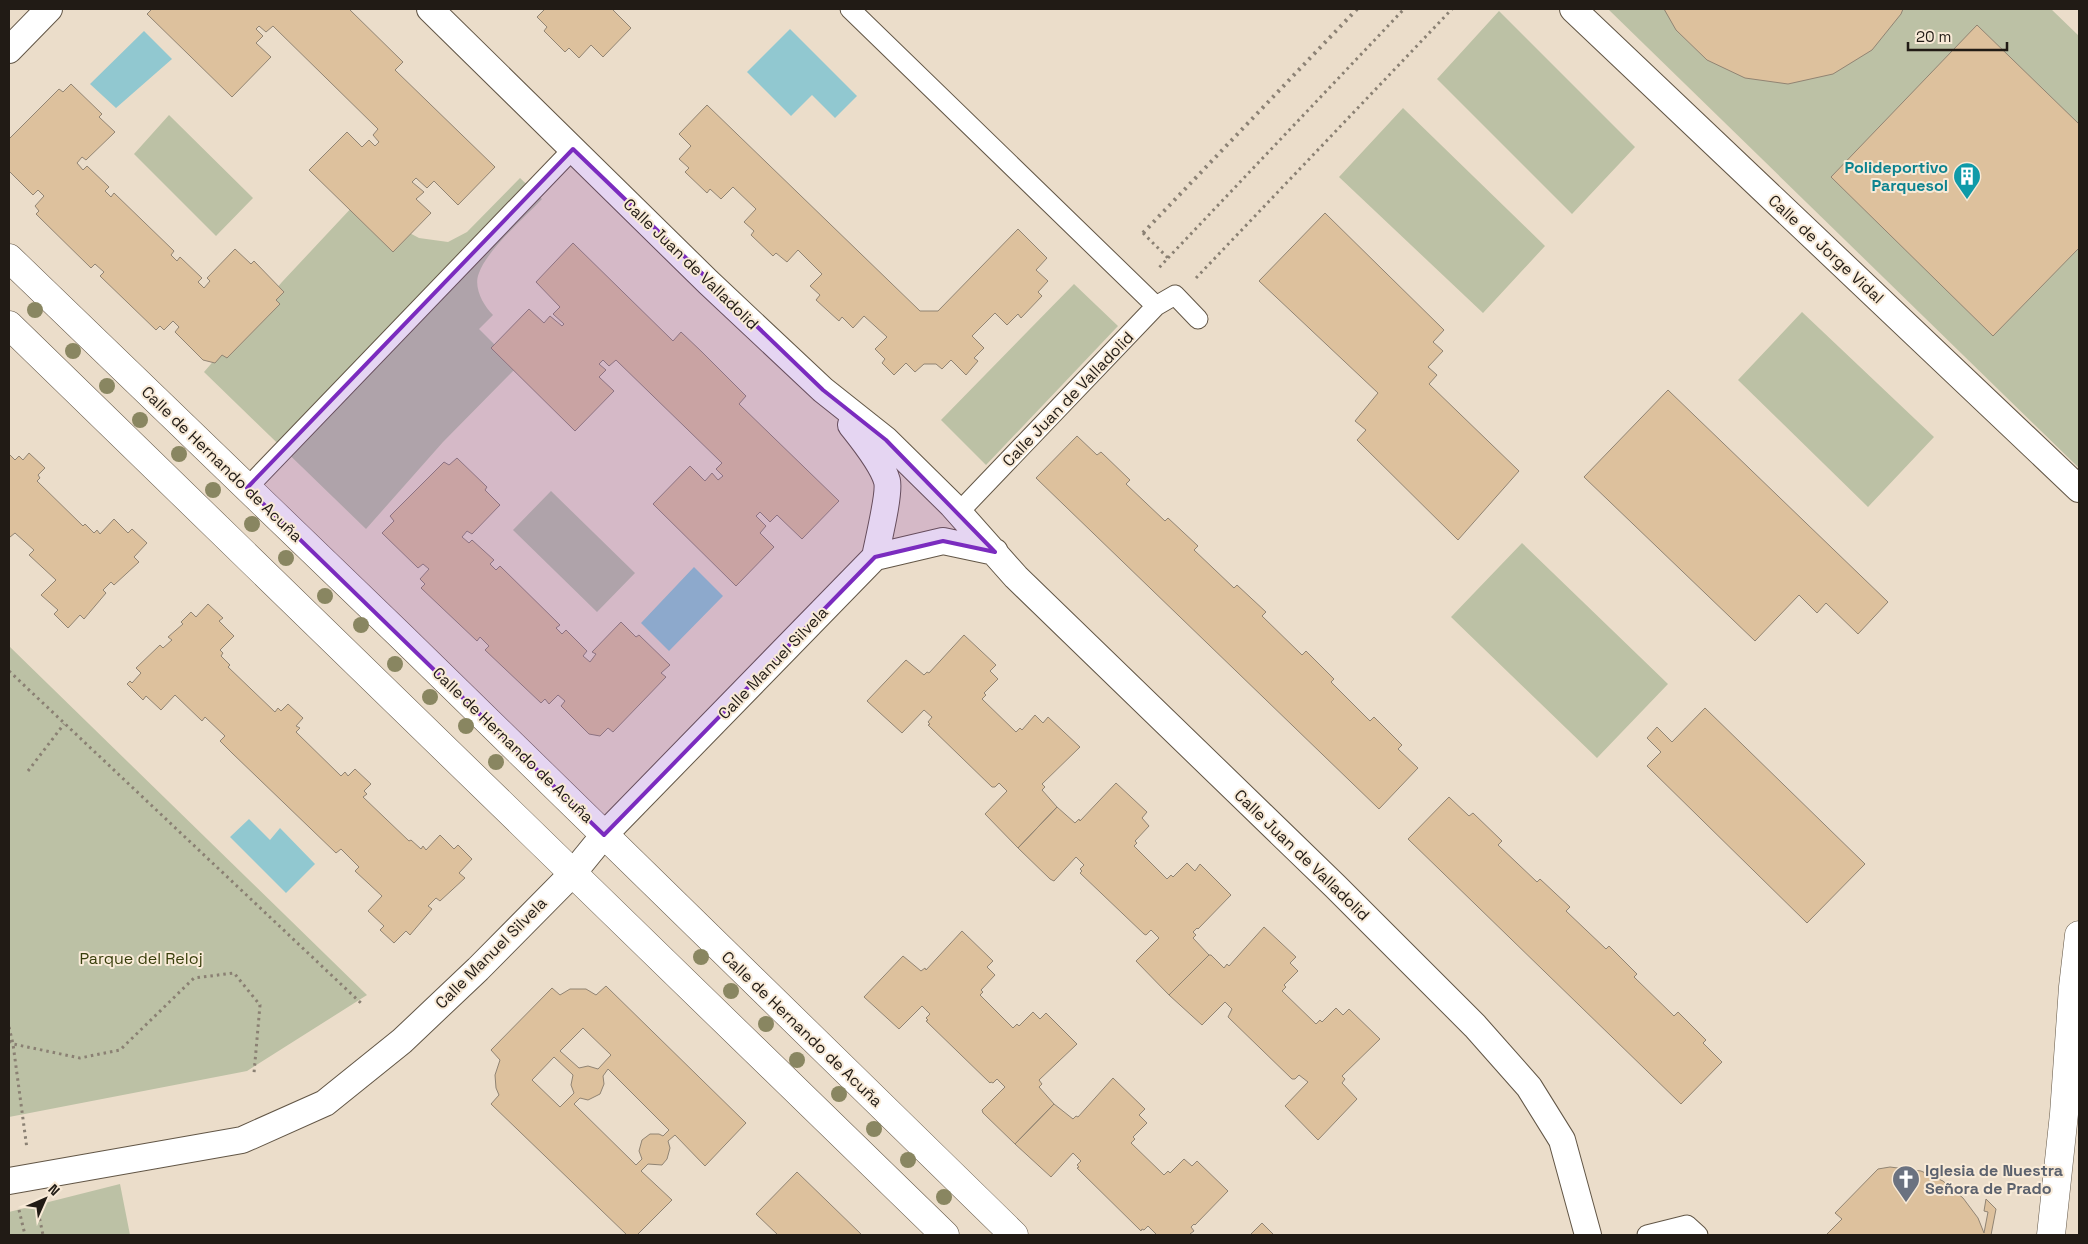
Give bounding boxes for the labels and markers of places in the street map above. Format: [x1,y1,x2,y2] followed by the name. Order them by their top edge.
[1845,157,1948,196] place label: Polideportivo Parquesol
[1952,161,1982,200] building icon: Polideportivo Parquesol
[1925,1160,2063,1199] place label: Iglesia de Nuestra Señora de Prado
[1891,1164,1921,1203] church icon: Iglesia de Nuestra Señora de Prado

